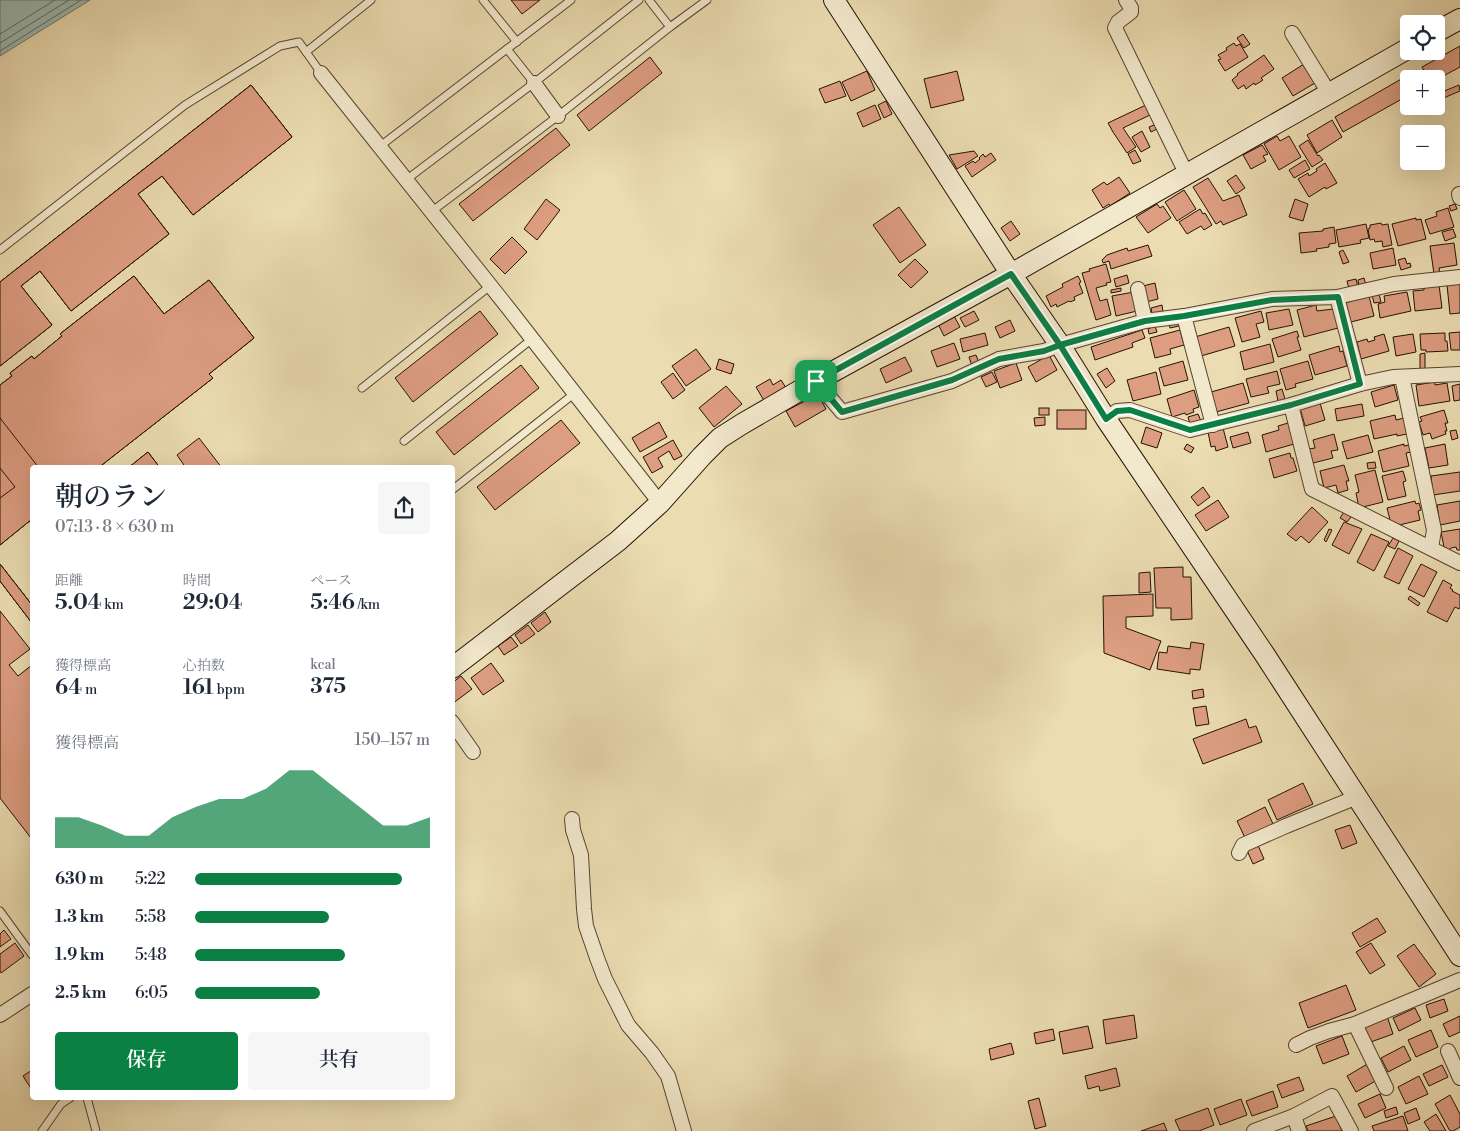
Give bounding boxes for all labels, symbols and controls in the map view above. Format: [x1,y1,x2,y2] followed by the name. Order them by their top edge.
[1400,15,1445,170] map controls
[1400,15,1445,60] button: locate
[1400,70,1445,115] button: +
[1400,125,1445,170] button: −
[795,360,837,402] pin
[802,367,830,395] icon: arrive
[55,480,167,515] text: 朝のラン
[378,482,430,534] button: share
[55,517,174,537] text: 07:13 · 8 × 630 m
[55,572,83,590] text: 距離
[183,572,211,590] text: 時間
[310,572,352,590] text: ペース
[55,590,101,616] text: 5.04
[183,590,242,616] text: 29:04
[310,590,355,616] text: 5:46
[101,596,124,614] text: km
[355,596,380,614] text: /km
[310,656,336,674] text: kcal
[55,657,111,675] text: 獲得標高
[183,657,225,675] text: 心拍数
[310,674,346,700] text: 375
[55,675,82,701] text: 64
[183,675,214,701] text: 161
[82,681,97,699] text: m
[214,681,245,699] text: bpm
[355,730,430,750] text: 150–157 m
[55,733,119,753] text: 獲得標高
[55,869,103,889] text: 630 m
[135,869,166,889] text: 5:22
[55,907,104,927] text: 1.3 km
[135,907,166,927] text: 5:58
[55,945,104,965] text: 1.9 km
[135,945,167,965] text: 5:48
[55,983,106,1003] text: 2.5 km
[135,983,168,1003] text: 6:05
[55,1032,238,1090] button: 保存
[248,1032,430,1090] button: 共有

